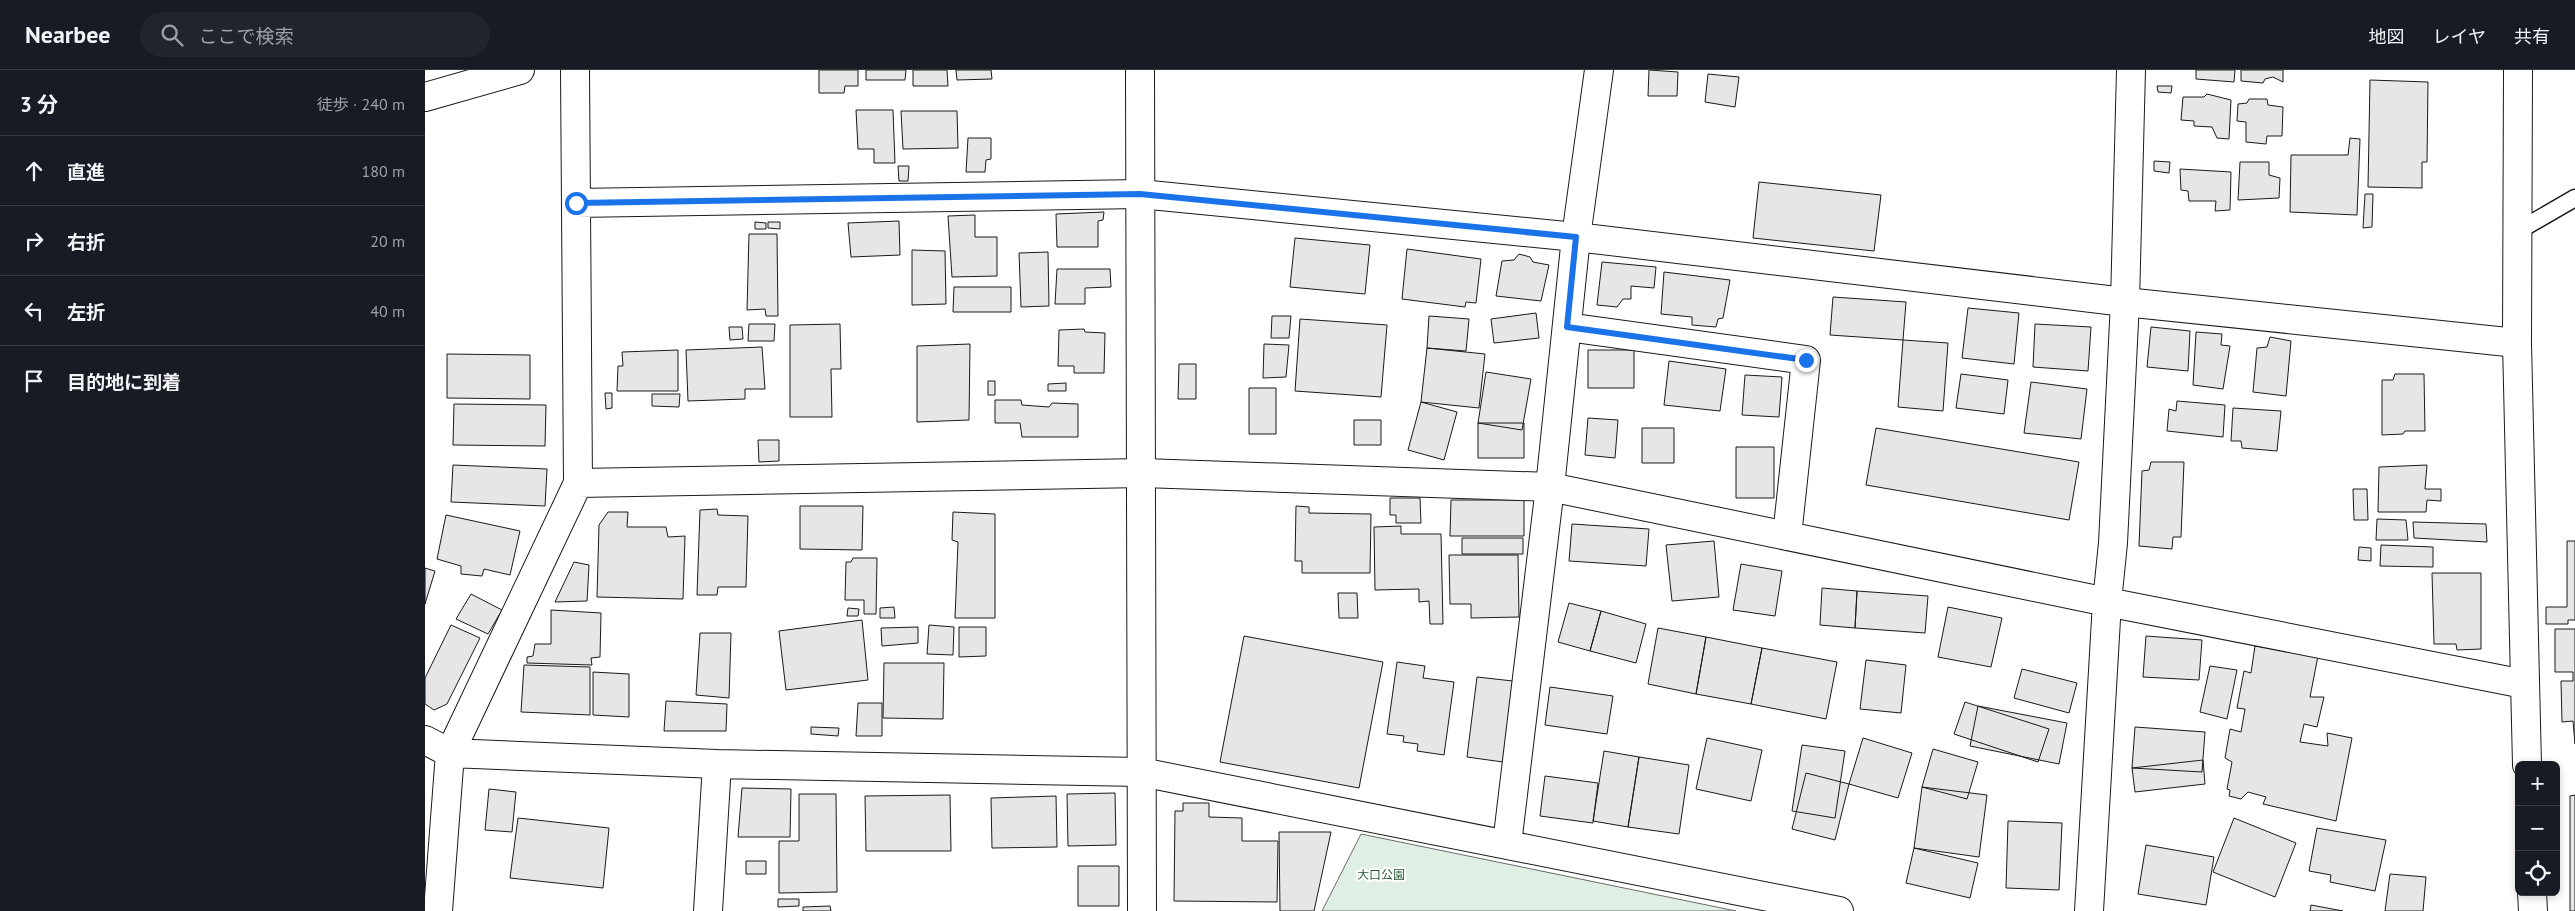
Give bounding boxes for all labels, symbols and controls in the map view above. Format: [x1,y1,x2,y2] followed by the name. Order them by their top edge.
[140,12,490,57] search box
[25,19,110,50] text: Nearbee
[158,21,186,49] icon: search
[198,24,293,48] text: ここで検索
[2369,25,2405,48] text: 地図
[2433,25,2486,48] text: レイヤ
[2514,25,2550,48] text: 共有
[20,91,58,118] text: 3 分
[317,94,405,114] text: 徒歩 · 240 m
[20,157,48,185] icon: ahead
[67,160,105,184] text: 直進
[362,161,405,181] text: 180 m
[565,192,588,215] route start
[20,227,48,255] icon: right
[67,230,105,254] text: 右折
[370,231,405,251] text: 20 m
[20,297,48,325] icon: left
[67,300,105,324] text: 左折
[370,301,405,321] text: 40 m
[1795,349,1818,372] route end
[20,367,48,395] icon: arrive
[67,370,181,394] text: 目的地に到着
[2515,761,2560,896] map controls
[2515,761,2560,806] button: +
[2515,806,2560,851] button: −
[2515,851,2560,896] button: locate
[1357,867,1405,882] park label: 大口公園

